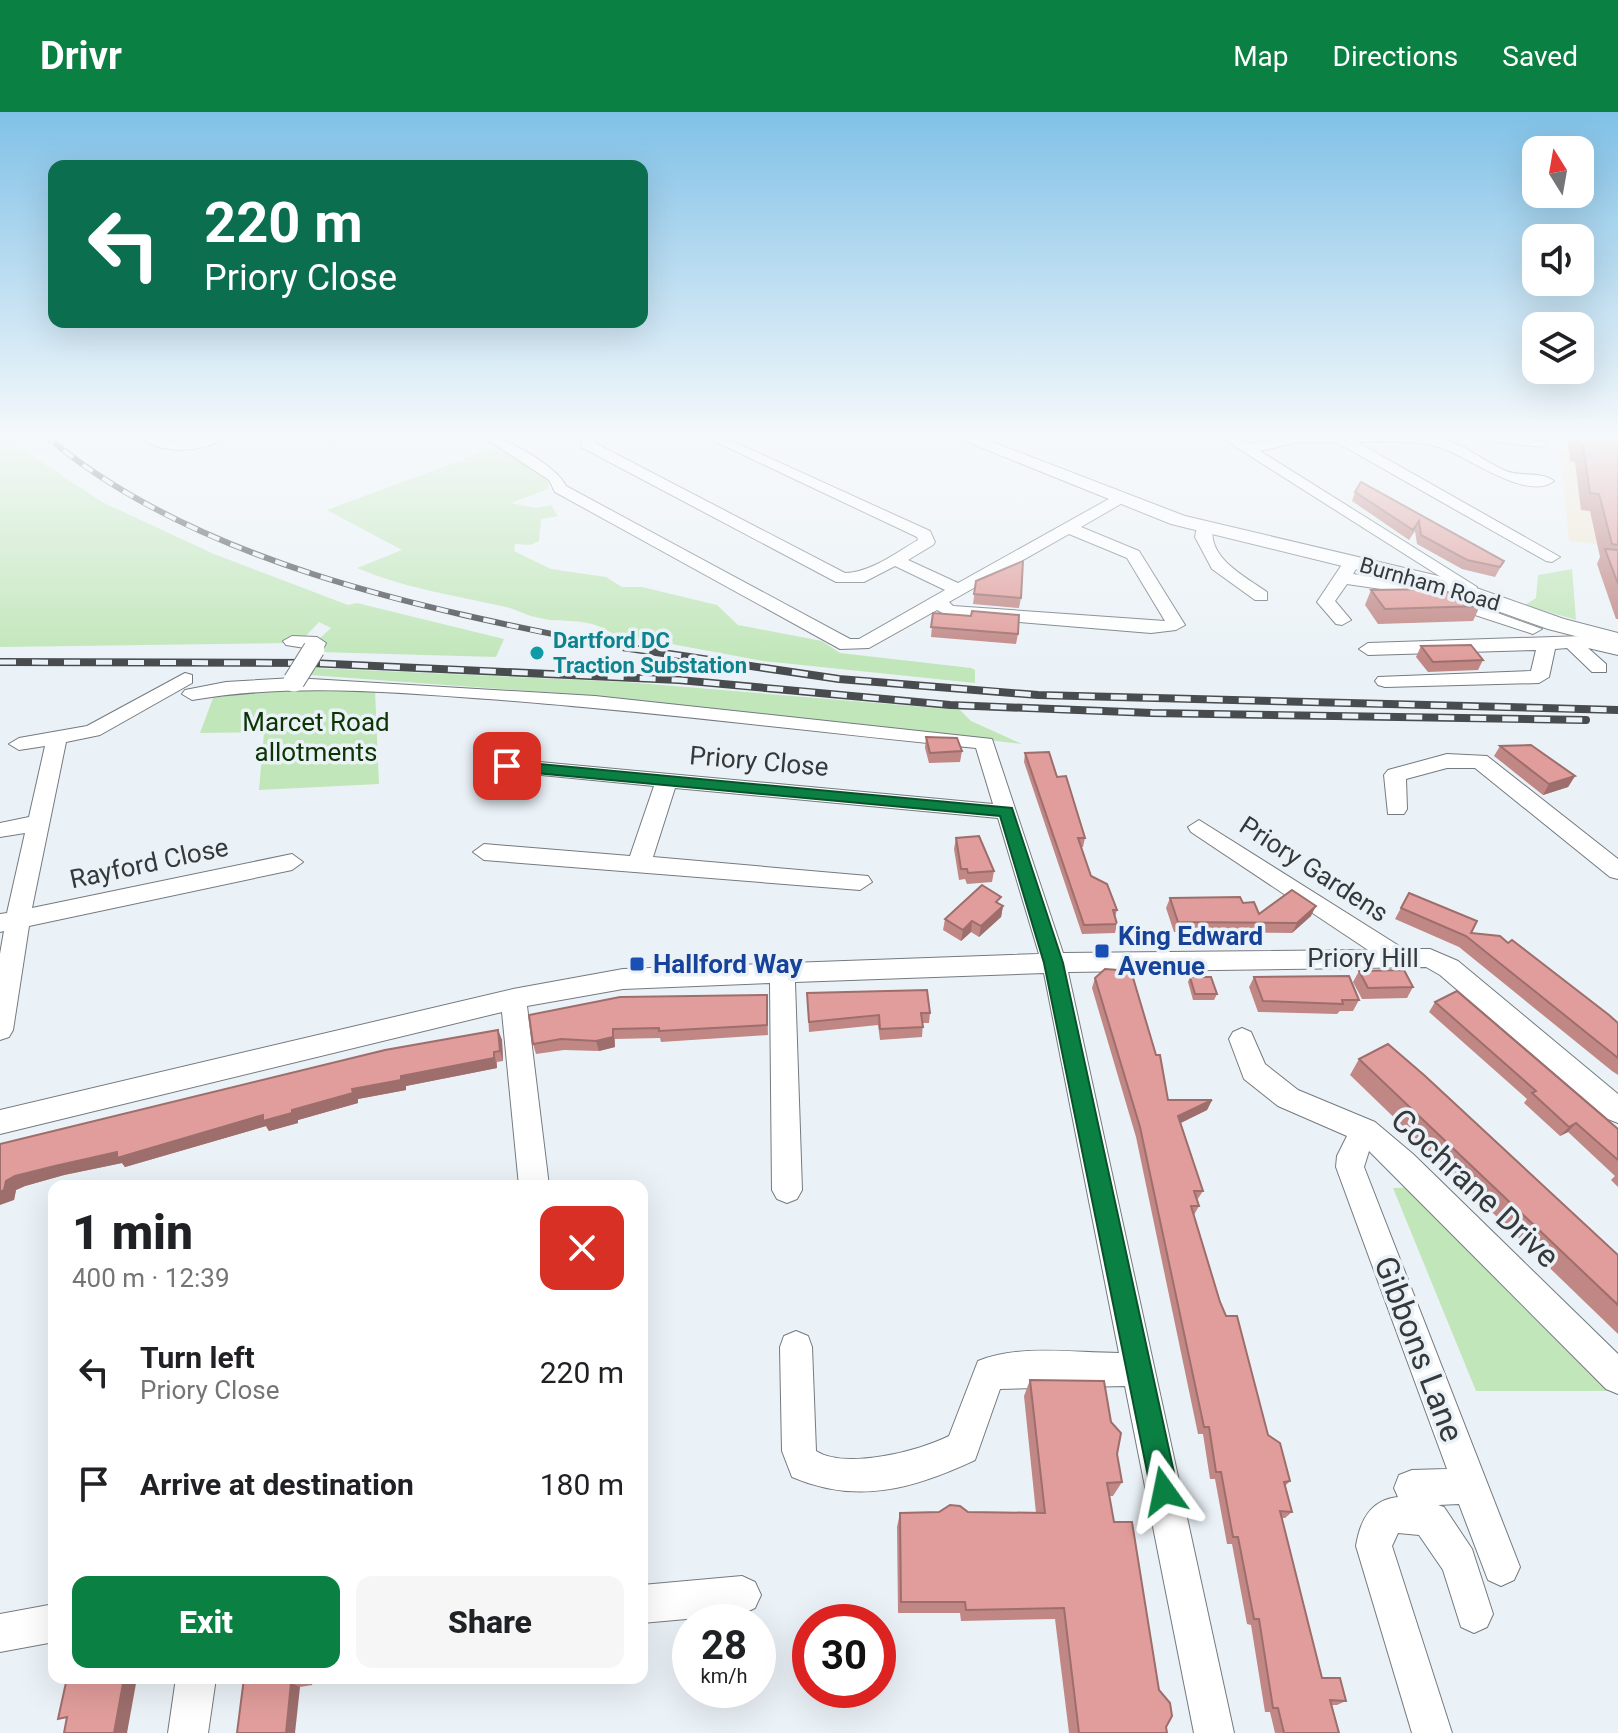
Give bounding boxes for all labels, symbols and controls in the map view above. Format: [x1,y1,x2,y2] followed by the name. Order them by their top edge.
[40,34,122,78] text: Drivr
[1233,40,1289,73] text: Map
[1333,40,1458,73] text: Directions
[1502,40,1578,73] text: Saved
[1522,136,1594,208] north arrow
[1522,136,1594,384] map controls
[204,190,363,256] text: 220 m
[72,192,176,296] icon: left
[1522,224,1594,296] button: sound
[204,257,397,299] text: Priory Close
[1522,312,1594,384] button: layers
[1357,552,1503,616] street label: Burnham Road
[553,628,747,678] place label: Dartford DC Traction Substation
[528,644,546,662] marker: Dartford DC Traction Substation
[242,707,390,767] park label: Marcet Road allotments
[473,732,541,800] pin
[688,740,830,782] street label: Priory Close
[485,744,529,788] icon: arrive
[1234,810,1394,928] street label: Priory Gardens
[67,832,231,894] street label: Rayford Close
[1118,921,1263,981] place label: King Edward Avenue
[1093,942,1111,960] marker: King Edward Avenue
[1307,943,1419,973] street label: Priory Hill
[653,949,803,979] place label: Hallford Way
[628,955,646,973] marker: Hallford Way
[1383,1101,1567,1275] street label: Cochrane Drive
[72,1204,193,1261] text: 1 min
[540,1206,624,1290] button: close
[1366,1251,1472,1447] street label: Gibbons Lane
[72,1263,230,1293] text: 400 m · 12:39
[140,1340,255,1375] text: Turn left
[72,1350,116,1394] icon: left
[540,1355,624,1390] text: 220 m
[140,1375,279,1405] text: Priory Close
[1122,1449,1206,1533] position arrow
[72,1462,116,1506] icon: arrive
[140,1467,414,1502] text: Arrive at destination
[540,1467,624,1502] text: 180 m
[72,1576,340,1668] button: Exit
[356,1576,624,1668] button: Share
[792,1604,896,1708] speed limit sign: 30
[701,1622,747,1669] text: 28
[701,1664,747,1688] text: km/h

